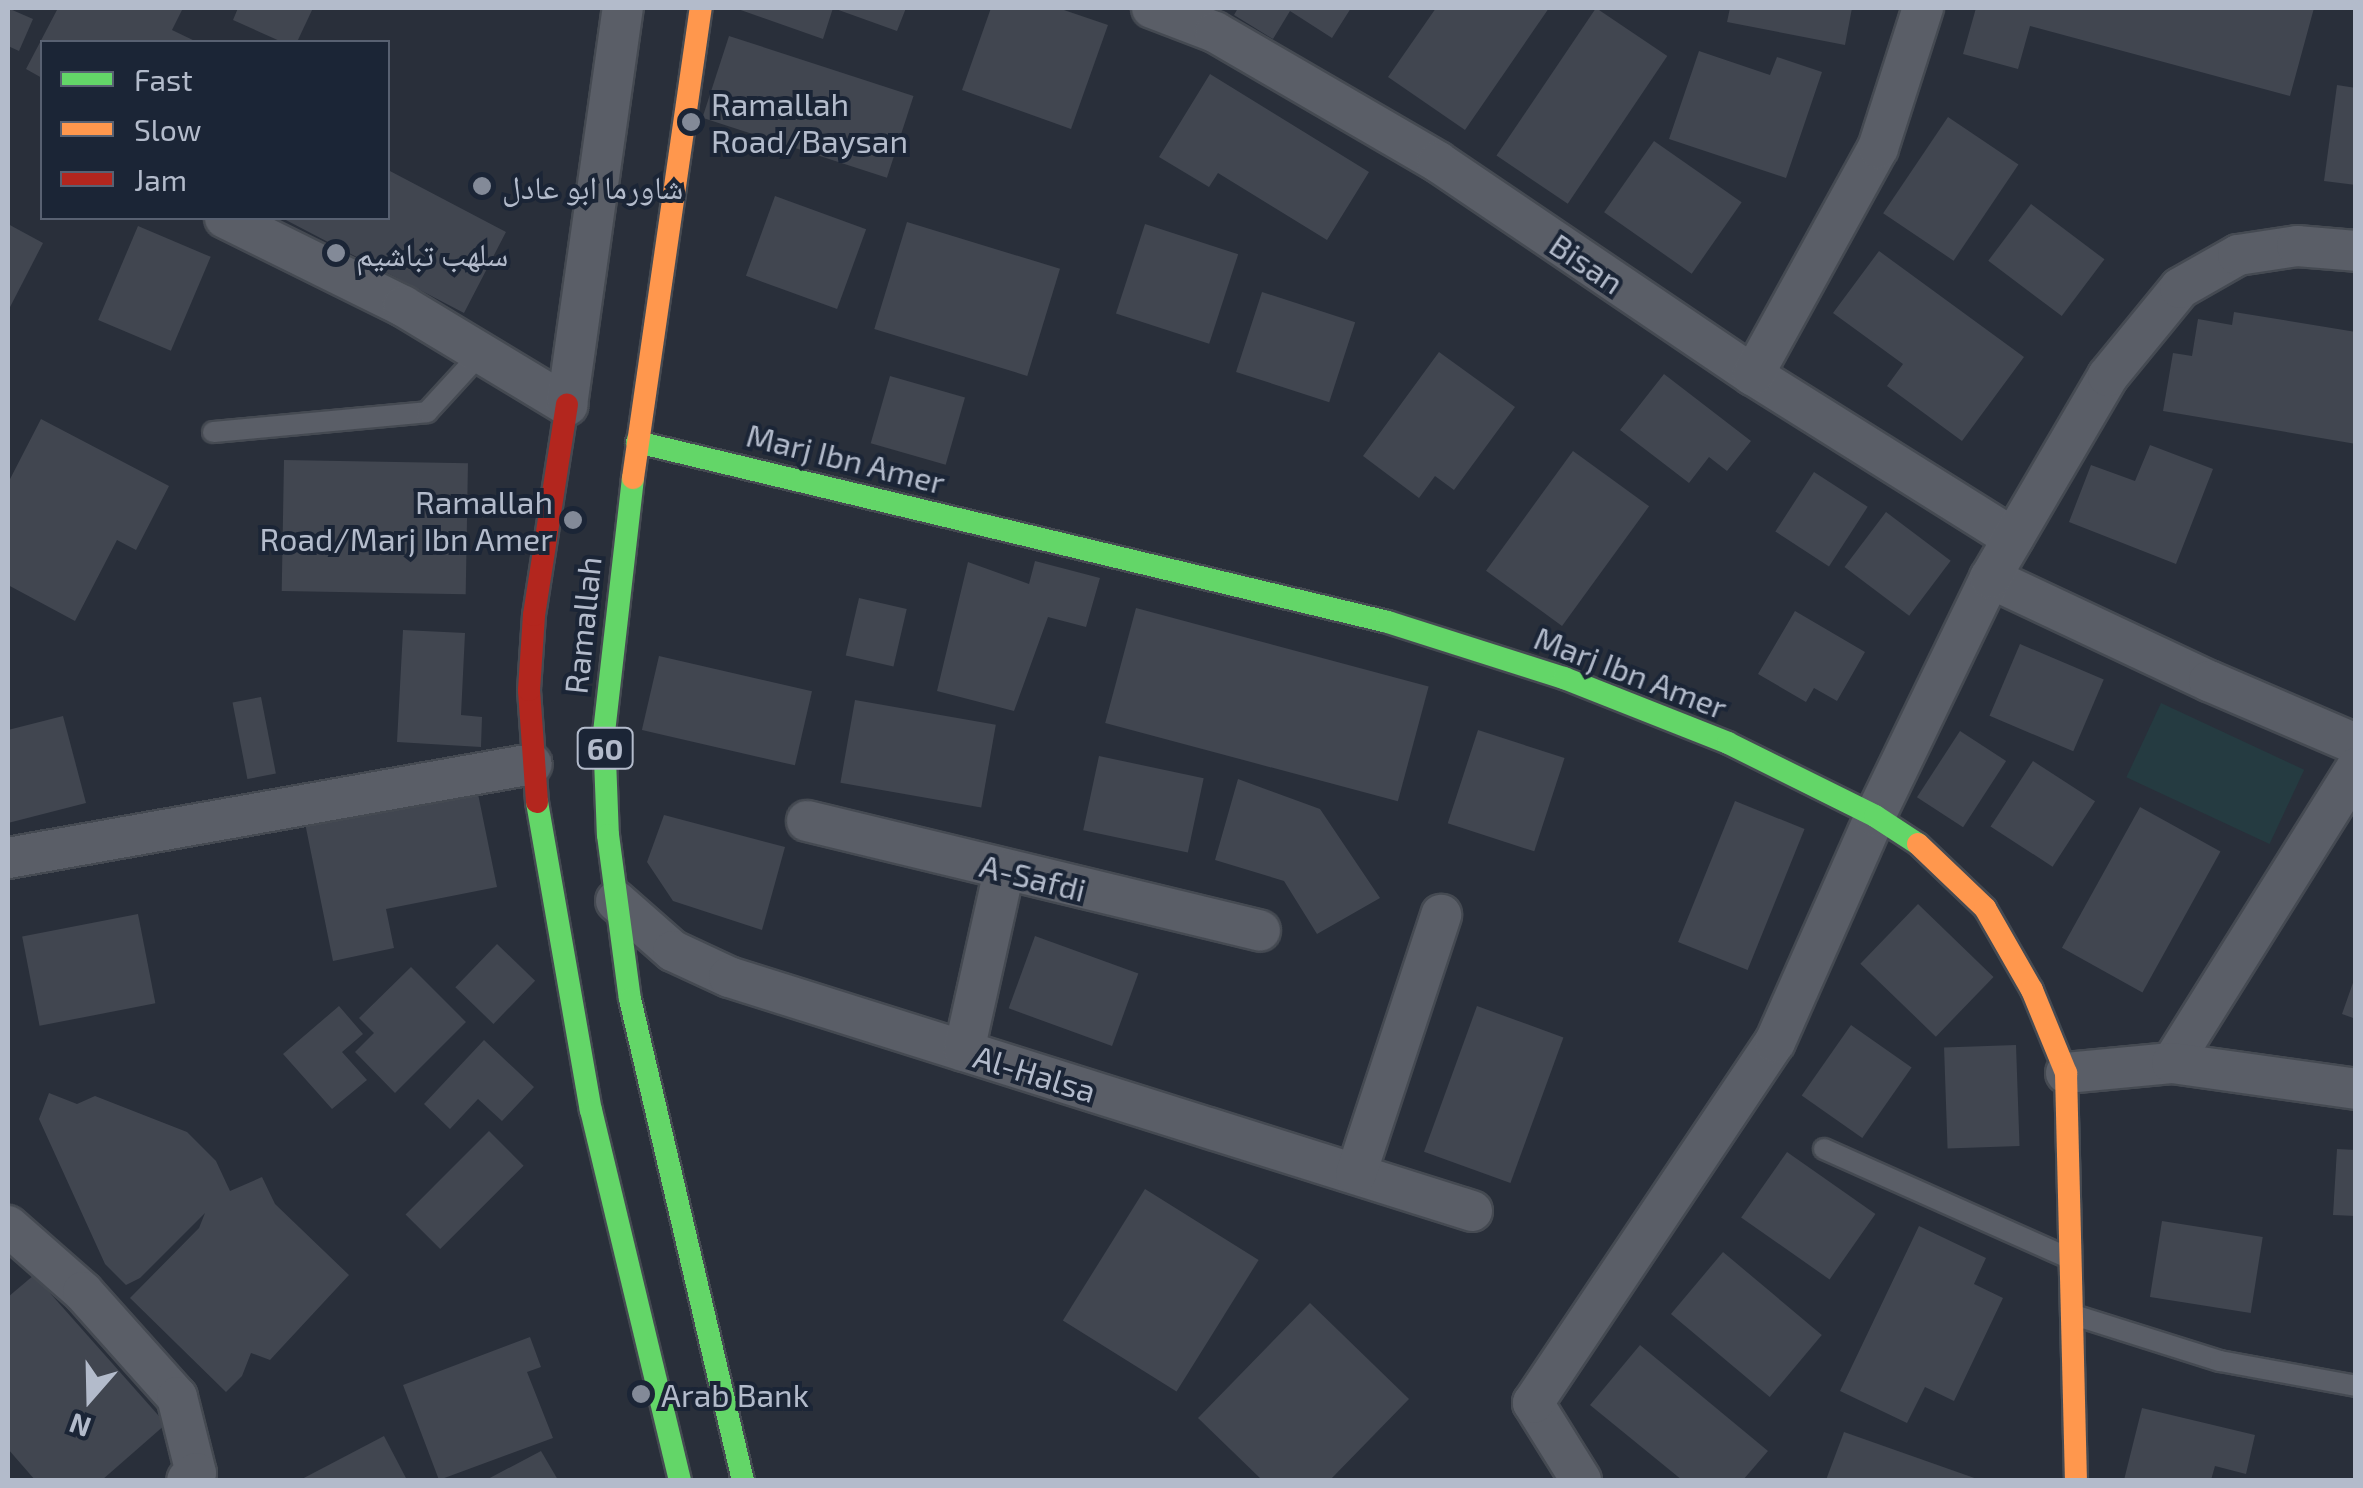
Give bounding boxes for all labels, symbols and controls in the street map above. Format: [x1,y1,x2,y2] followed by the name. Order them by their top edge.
[40,40,390,220] legend
[134,61,193,97] text: Fast
[711,85,908,160] place label: Ramallah Road/Baysan
[134,111,201,147] text: Slow
[680,111,702,133] marker: Ramallah Road/Baysan
[134,161,187,197] text: Jam
[502,167,683,205] place label: شاورما ابو عادل
[471,175,493,197] marker: شاورما ابو عادل
[1543,225,1631,301] street label: Bisan
[356,234,508,272] place label: سلهب تباشيم
[325,242,347,264] marker: سلهب تباشيم
[742,415,950,501] street label: Marj Ibn Amer
[259,483,553,558] place label: Ramallah Road/Marj Ibn Amer
[562,509,584,531] marker: Ramallah Road/Marj Ibn Amer
[556,554,608,696] street label: Ramallah
[1529,618,1733,726] street label: Marj Ibn Amer
[575,723,635,773] road number: 60
[976,845,1090,909] street label: A-Safdi
[969,1036,1101,1110] street label: Al-Halsa
[40,1348,140,1448] north arrow
[661,1375,809,1413] place label: Arab Bank
[630,1383,652,1405] marker: Arab Bank
[64,1407,95,1446] text: N

